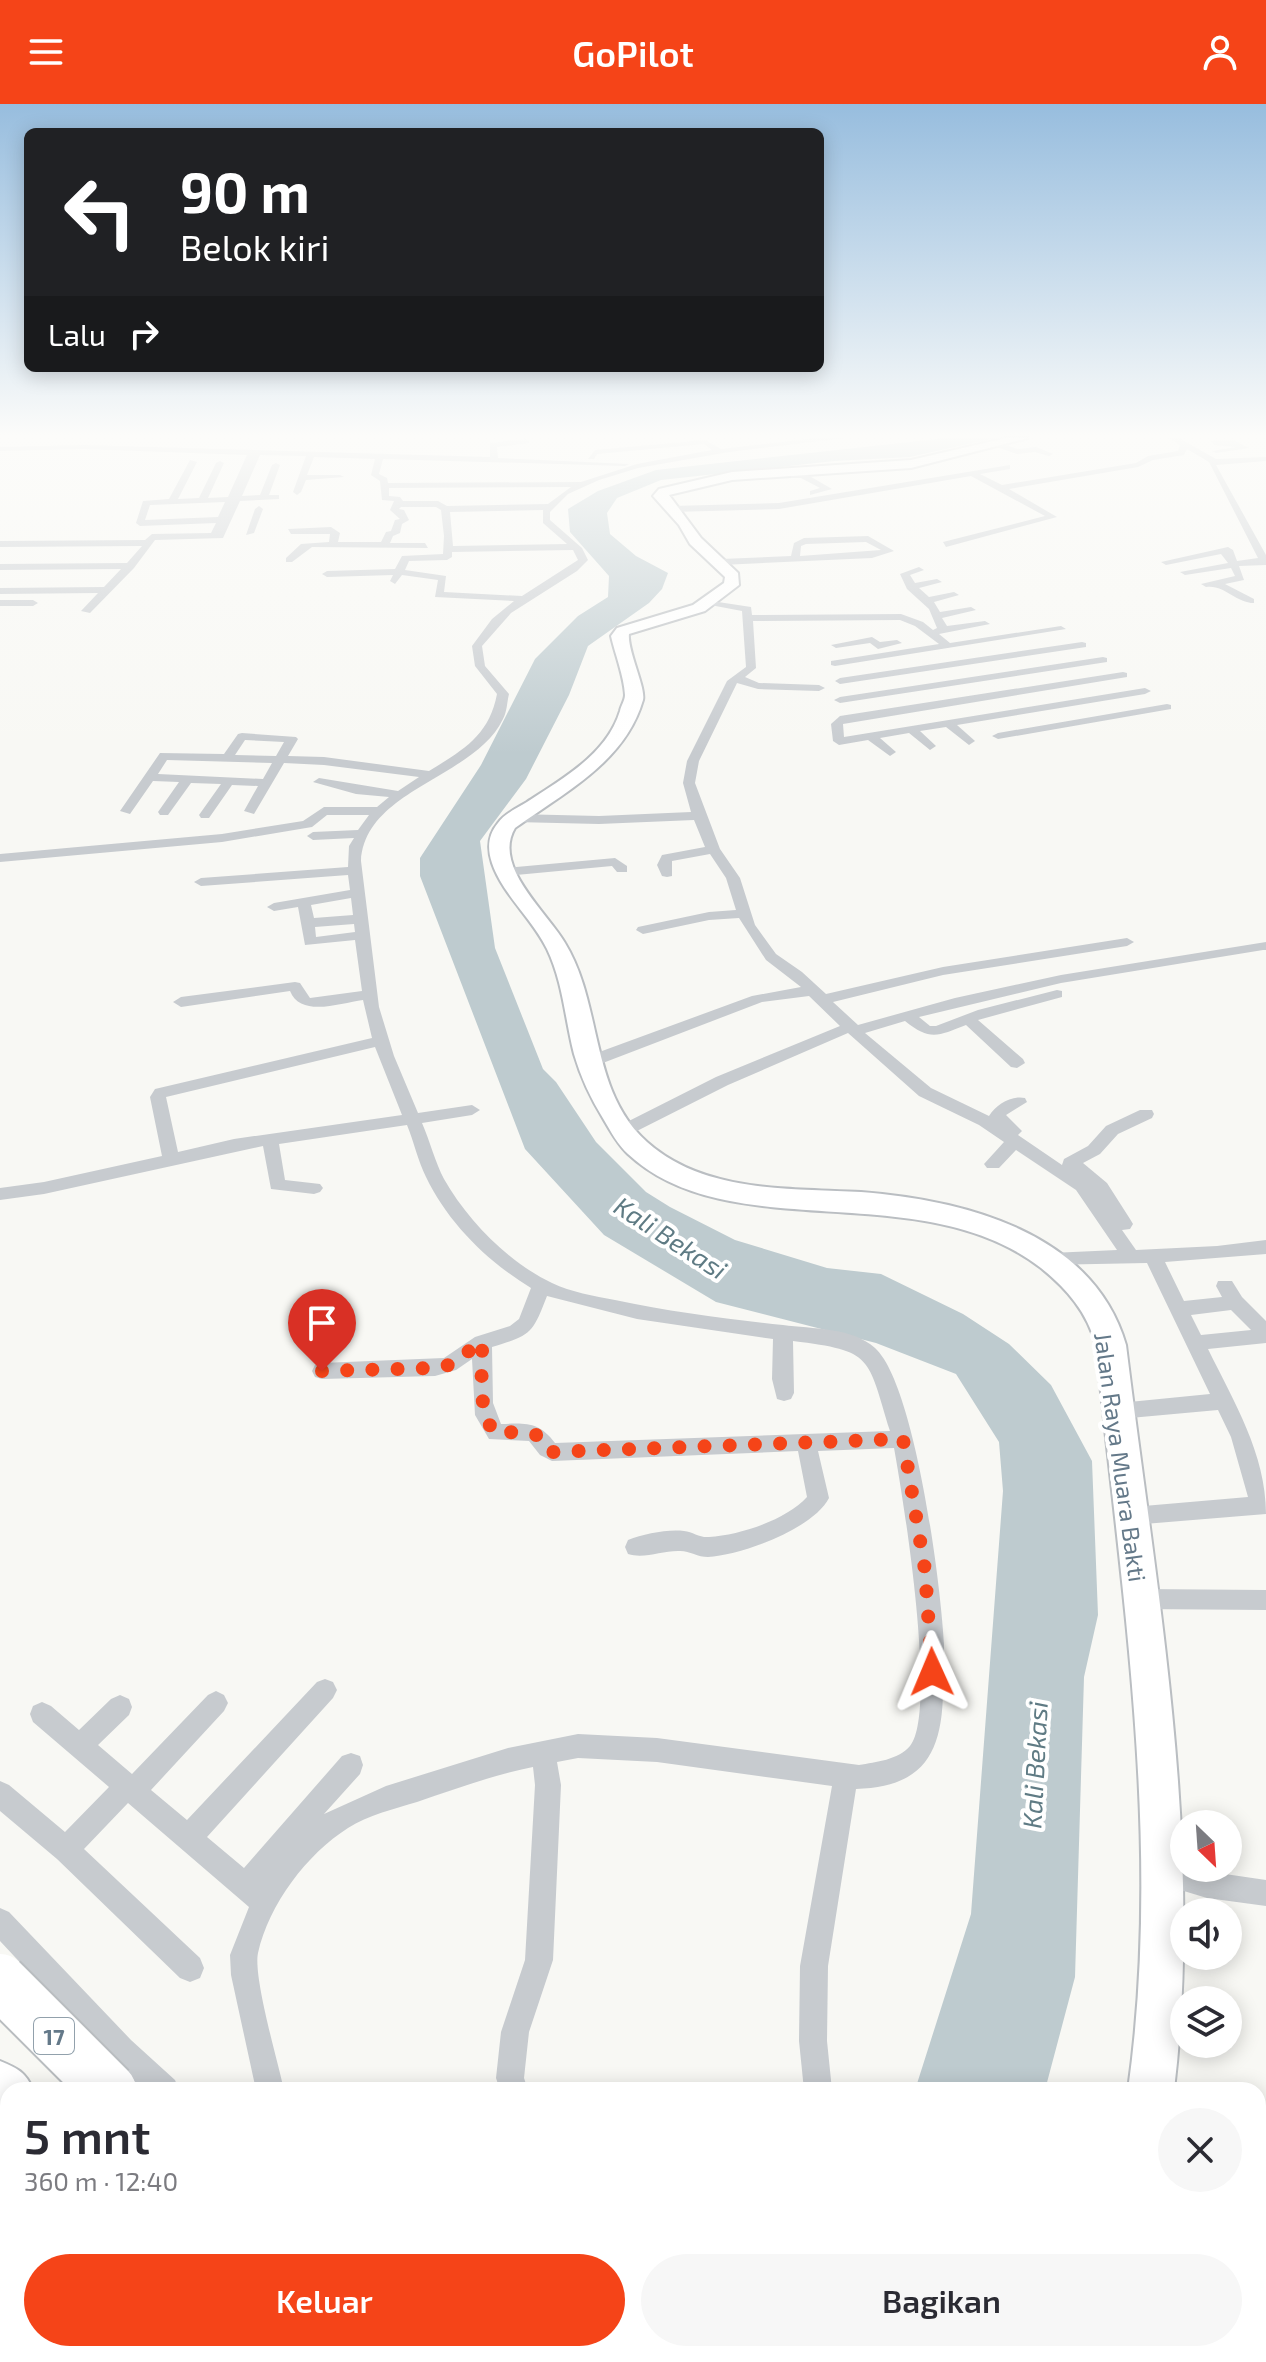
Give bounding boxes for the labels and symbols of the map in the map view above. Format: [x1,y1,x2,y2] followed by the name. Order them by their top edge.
[609,1189,733,1285] water label: Kali Bekasi
[288,1289,356,1371] pin
[1089,1330,1153,1584] street label: Jalan Raya Muara Bakti
[890,1630,974,1714] position arrow
[1015,1700,1053,1830] water label: Kali Bekasi
[1170,1810,1242,1882] north arrow
[34,2018,74,2054] road number: 17

